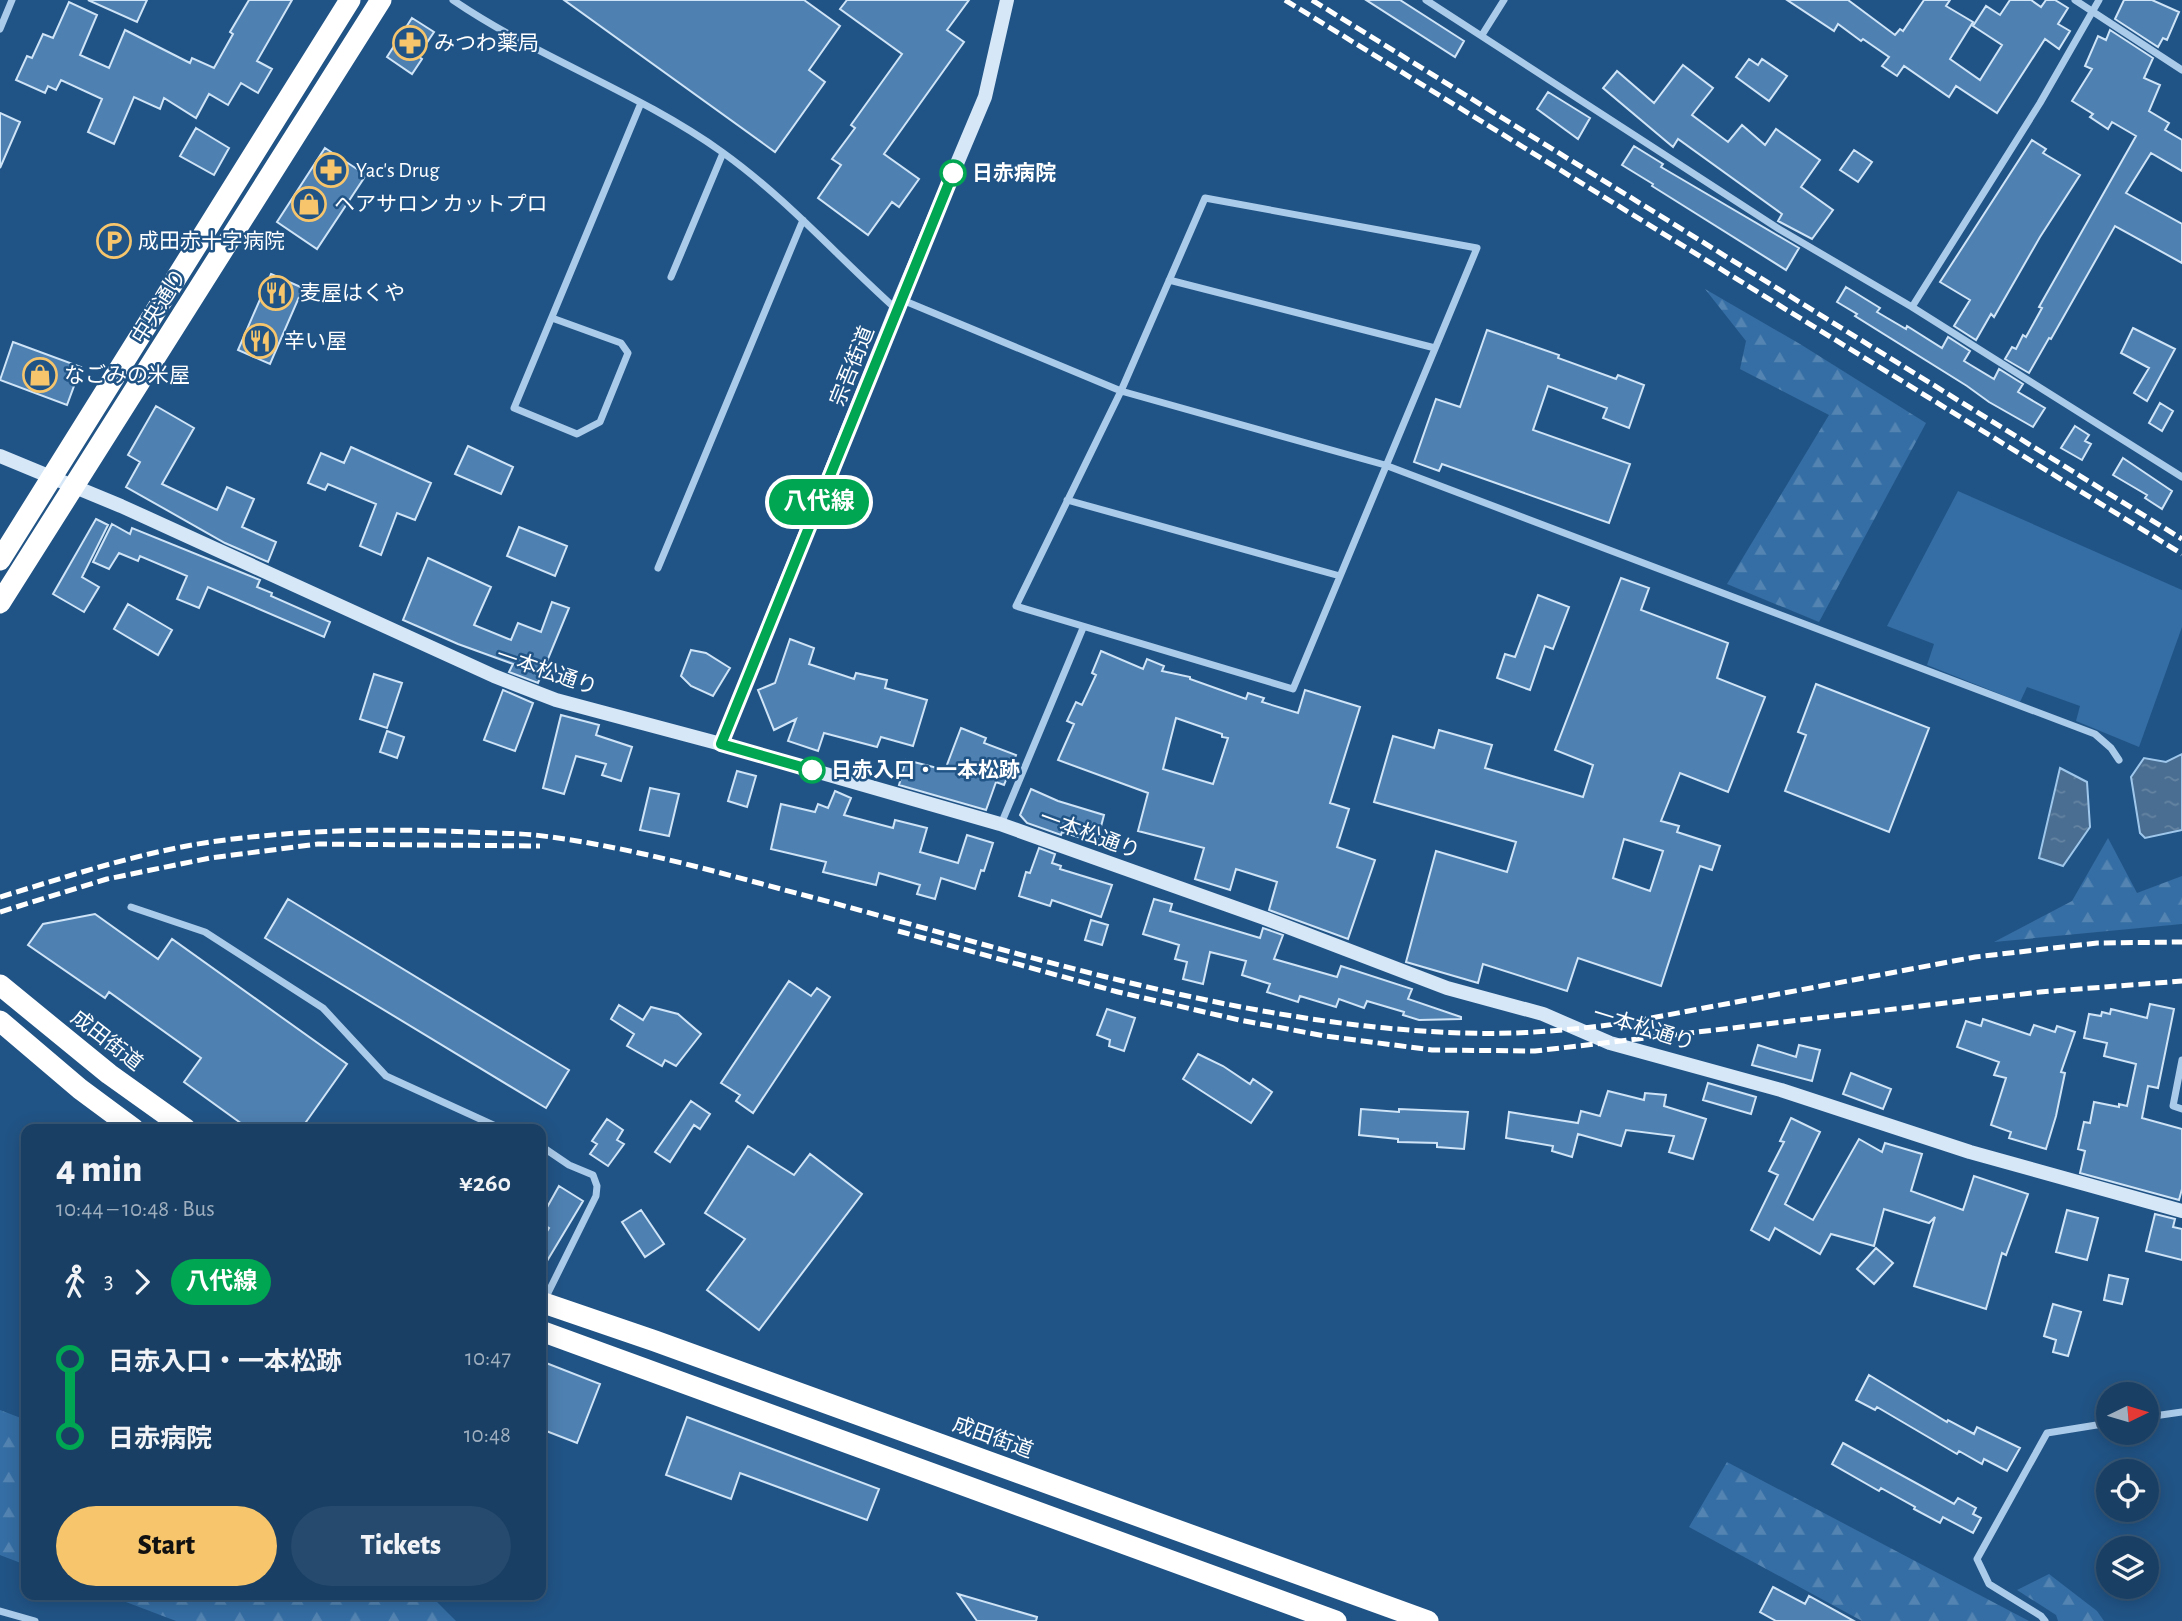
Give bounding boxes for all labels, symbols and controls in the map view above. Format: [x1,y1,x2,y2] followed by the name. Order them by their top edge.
[391,24,429,62] pharmacy icon: みつわ薬局
[434,32,539,54] place label: みつわ薬局
[312,151,350,189] pharmacy icon: Yac's Drug
[356,160,440,181] place label: Yac's Drug
[940,160,966,186] marker: 日赤病院
[972,162,1056,184] place label: 日赤病院
[290,185,328,223] shop icon: ヘアサロン カットプロ
[334,193,547,215] place label: ヘアサロン カットプロ
[95,222,133,260] parking icon: 成田赤十字病院
[138,230,285,252] place label: 成田赤十字病院
[127,265,191,347] street label: 中央通り
[257,274,295,312] restaurant icon: 麦屋はくや
[300,282,405,304] place label: 麦屋はくや
[241,322,279,360] restaurant icon: 辛い屋
[826,323,878,409] street label: 宗吾街道
[284,330,347,352] place label: 辛い屋
[21,356,59,394] shop icon: なごみの米屋
[64,364,190,386] place label: なごみの米屋
[779,479,859,525] line badge: 八代線
[783,490,855,514] text: 八代線
[494,644,600,698] street label: 一本松通り
[799,757,825,783] marker: 日赤入口・一本松跡
[831,759,1020,781] place label: 日赤入口・一本松跡
[1037,806,1143,862] street label: 一本松通り
[1591,1002,1697,1054] street label: 一本松通り
[67,1005,147,1075] street label: 成田街道
[56,1151,142,1189] text: 4 min
[459,1170,511,1196] text: ¥260
[56,1198,215,1221] text: 10:44 – 10:48 · Bus
[56,1263,94,1301] icon: walk
[123,1263,161,1301] icon: forward
[104,1270,113,1293] text: 3
[185,1270,257,1294] text: 八代線
[465,1347,511,1370] text: 10:47
[108,1349,342,1375] text: 日赤入口・一本松跡
[2096,1382,2160,1446] north arrow
[2096,1382,2159,1599] map controls
[950,1412,1036,1462] street label: 成田街道
[464,1424,511,1447] text: 10:48
[108,1426,212,1452] text: 日赤病院
[2096,1459,2159,1522] button: locate
[56,1506,277,1586] button: Start
[291,1506,511,1586] button: Tickets
[2096,1536,2159,1599] button: layers

